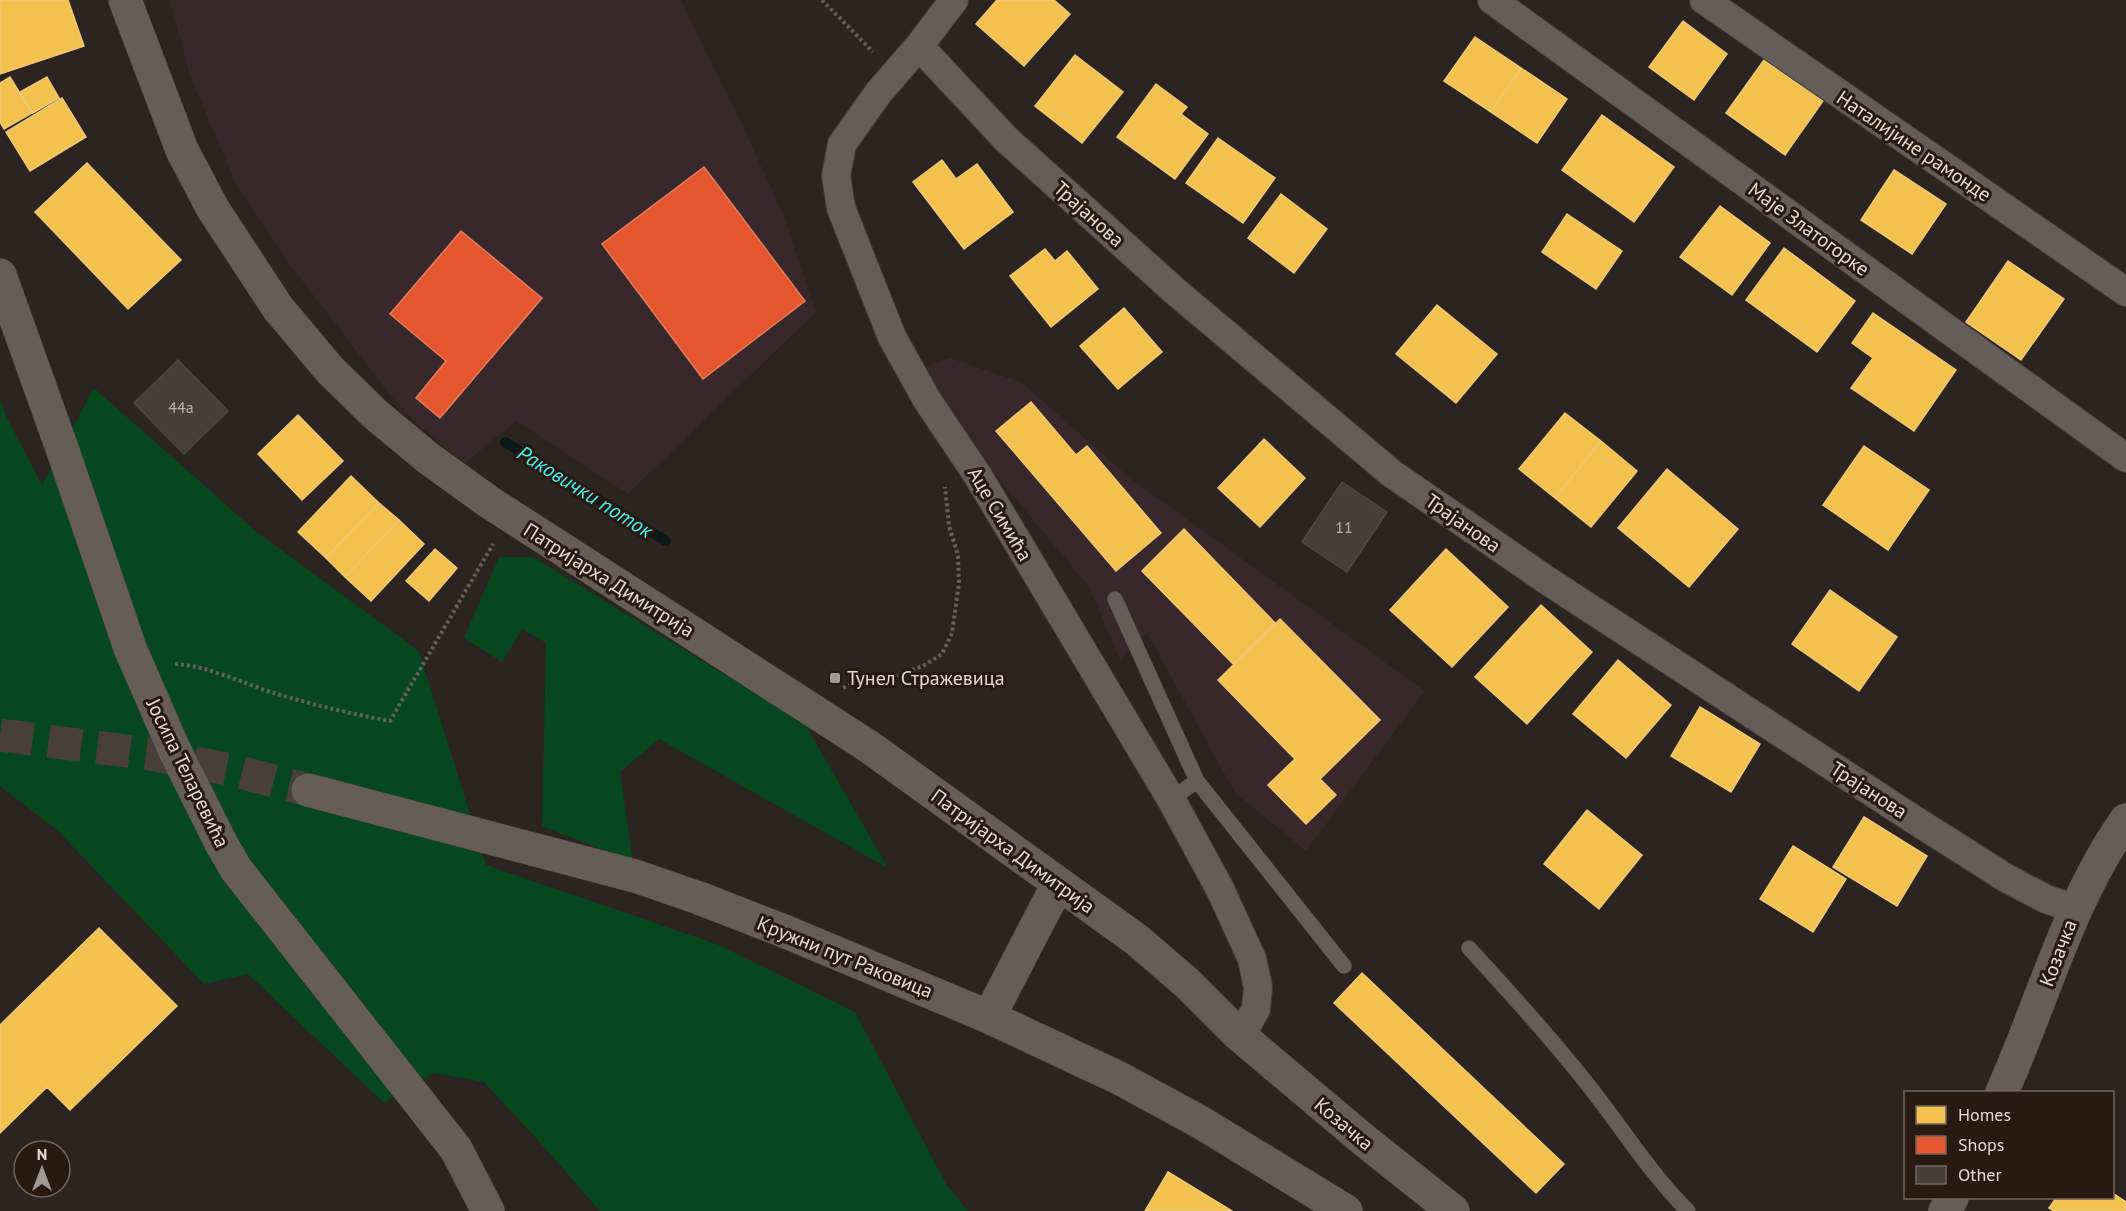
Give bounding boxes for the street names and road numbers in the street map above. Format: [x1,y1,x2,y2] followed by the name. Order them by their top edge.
[1832,85,1996,207] street label: Наталијине рамонде
[1048,175,1130,253] street label: Трајанова
[1743,176,1875,282] street label: Маје Златогорке
[962,462,1038,566] street label: Аце Симића
[1420,488,1506,558] street label: Трајанова
[519,517,699,643] street label: Патријарха Димитрија
[140,693,235,852] street label: Јосипа Теларевића
[1826,756,1912,824] street label: Трајанова
[926,783,1100,919] street label: Патријарха Димитрија
[753,910,937,1004] street label: Кружни пут Раковица
[2033,916,2083,990] street label: Козачка
[1309,1092,1379,1156] street label: Козачка

